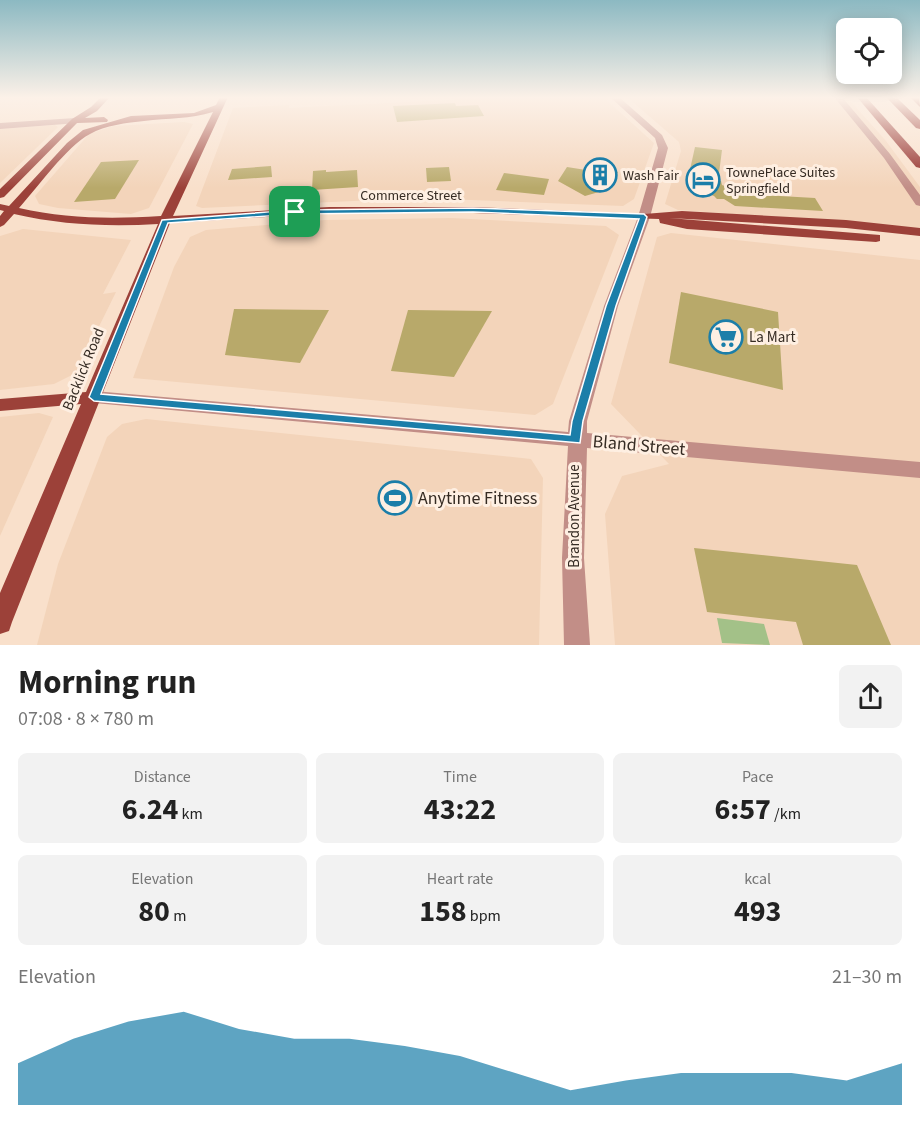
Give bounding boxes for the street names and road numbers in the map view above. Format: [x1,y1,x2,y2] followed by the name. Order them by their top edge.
[360,186,462,206] street label: Commerce Street
[57,325,110,414] street label: Backlick Road
[592,429,686,462] street label: Bland Street
[564,464,585,568] street label: Brandon Avenue

